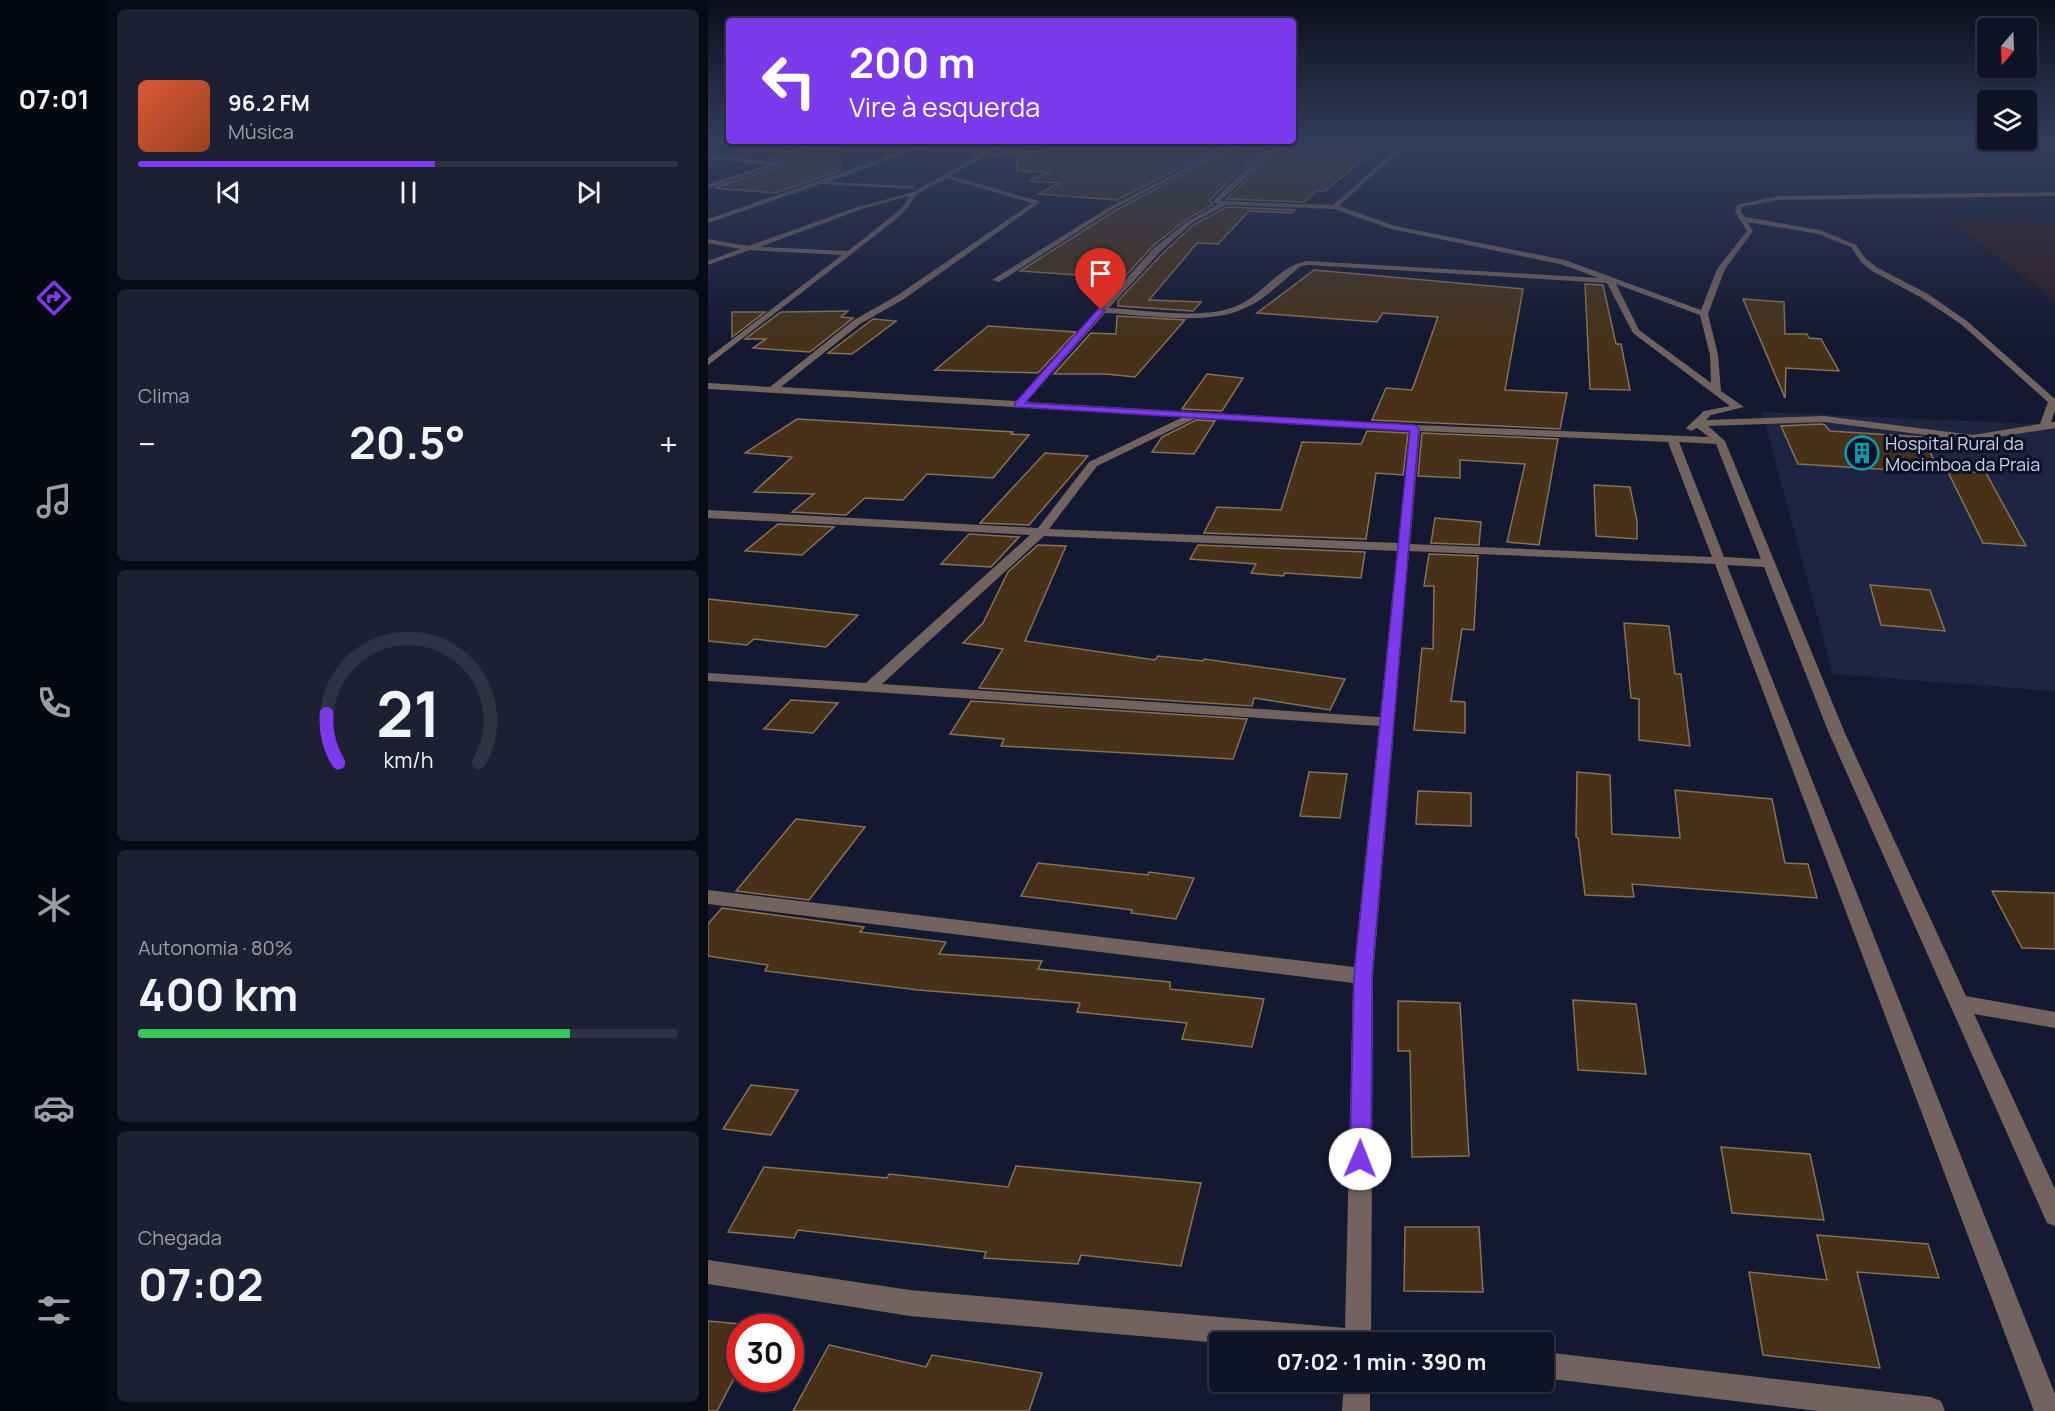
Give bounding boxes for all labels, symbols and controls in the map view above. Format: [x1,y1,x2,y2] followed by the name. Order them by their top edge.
[1977,18,2037,78] north arrow
[1977,18,2037,150] map controls
[849,33,975,91] text: 200 m
[750,42,828,120] icon: left
[18,80,90,117] text: 07:01
[228,88,310,118] text: 96.2 FM
[849,88,1040,125] text: Vire à esquerda
[1977,90,2037,150] button: layers
[228,118,294,145] text: Música
[212,176,245,209] icon: previous
[392,176,425,209] icon: pause
[572,176,605,209] icon: next
[1075,248,1126,310] pin
[1084,257,1117,290] icon: arrive
[33,277,75,319] icon: directions
[138,382,190,409] text: Clima
[349,411,466,473] text: 20.5°
[138,421,156,466] text: −
[659,421,678,466] text: +
[1885,431,2040,476] place label: Hospital Rural da Mocimboa da Praia
[1844,435,1880,471] building icon: Hospital Rural da Mocimboa da Praia
[33,480,75,522] icon: music
[376,670,440,756] text: 21
[33,682,75,724] icon: phone
[383,745,433,774] text: km/h
[33,884,75,926] icon: climate
[138,934,293,961] text: Autonomia · 80%
[138,963,298,1025] text: 400 km
[33,1087,75,1129] icon: car
[1328,1127,1392,1191] position arrow
[138,1224,222,1251] text: Chegada
[138,1253,263,1315] text: 07:02
[33,1289,75,1331] icon: filters
[726,1314,804,1392] speed limit sign: 30
[1277,1347,1486,1377] text: 07:02 · 1 min · 390 m

